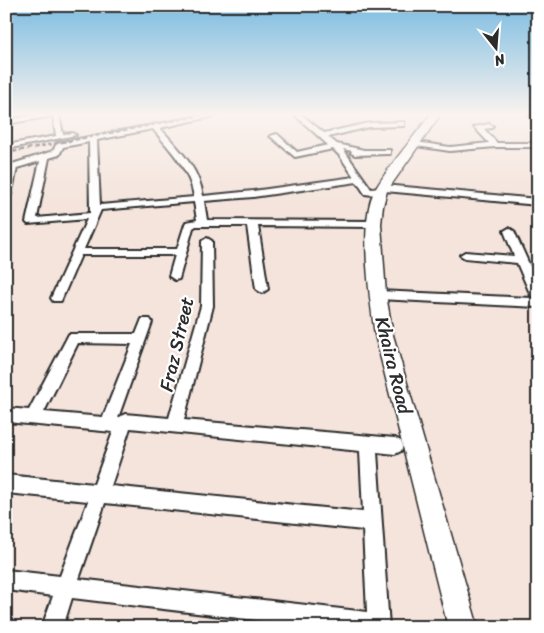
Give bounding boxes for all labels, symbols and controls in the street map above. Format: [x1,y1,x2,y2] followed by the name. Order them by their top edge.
[472,22,522,72] north arrow
[491,46,509,73] text: N
[150,294,203,395] street label: Fraz Street
[365,313,422,419] street label: Khaira Road

